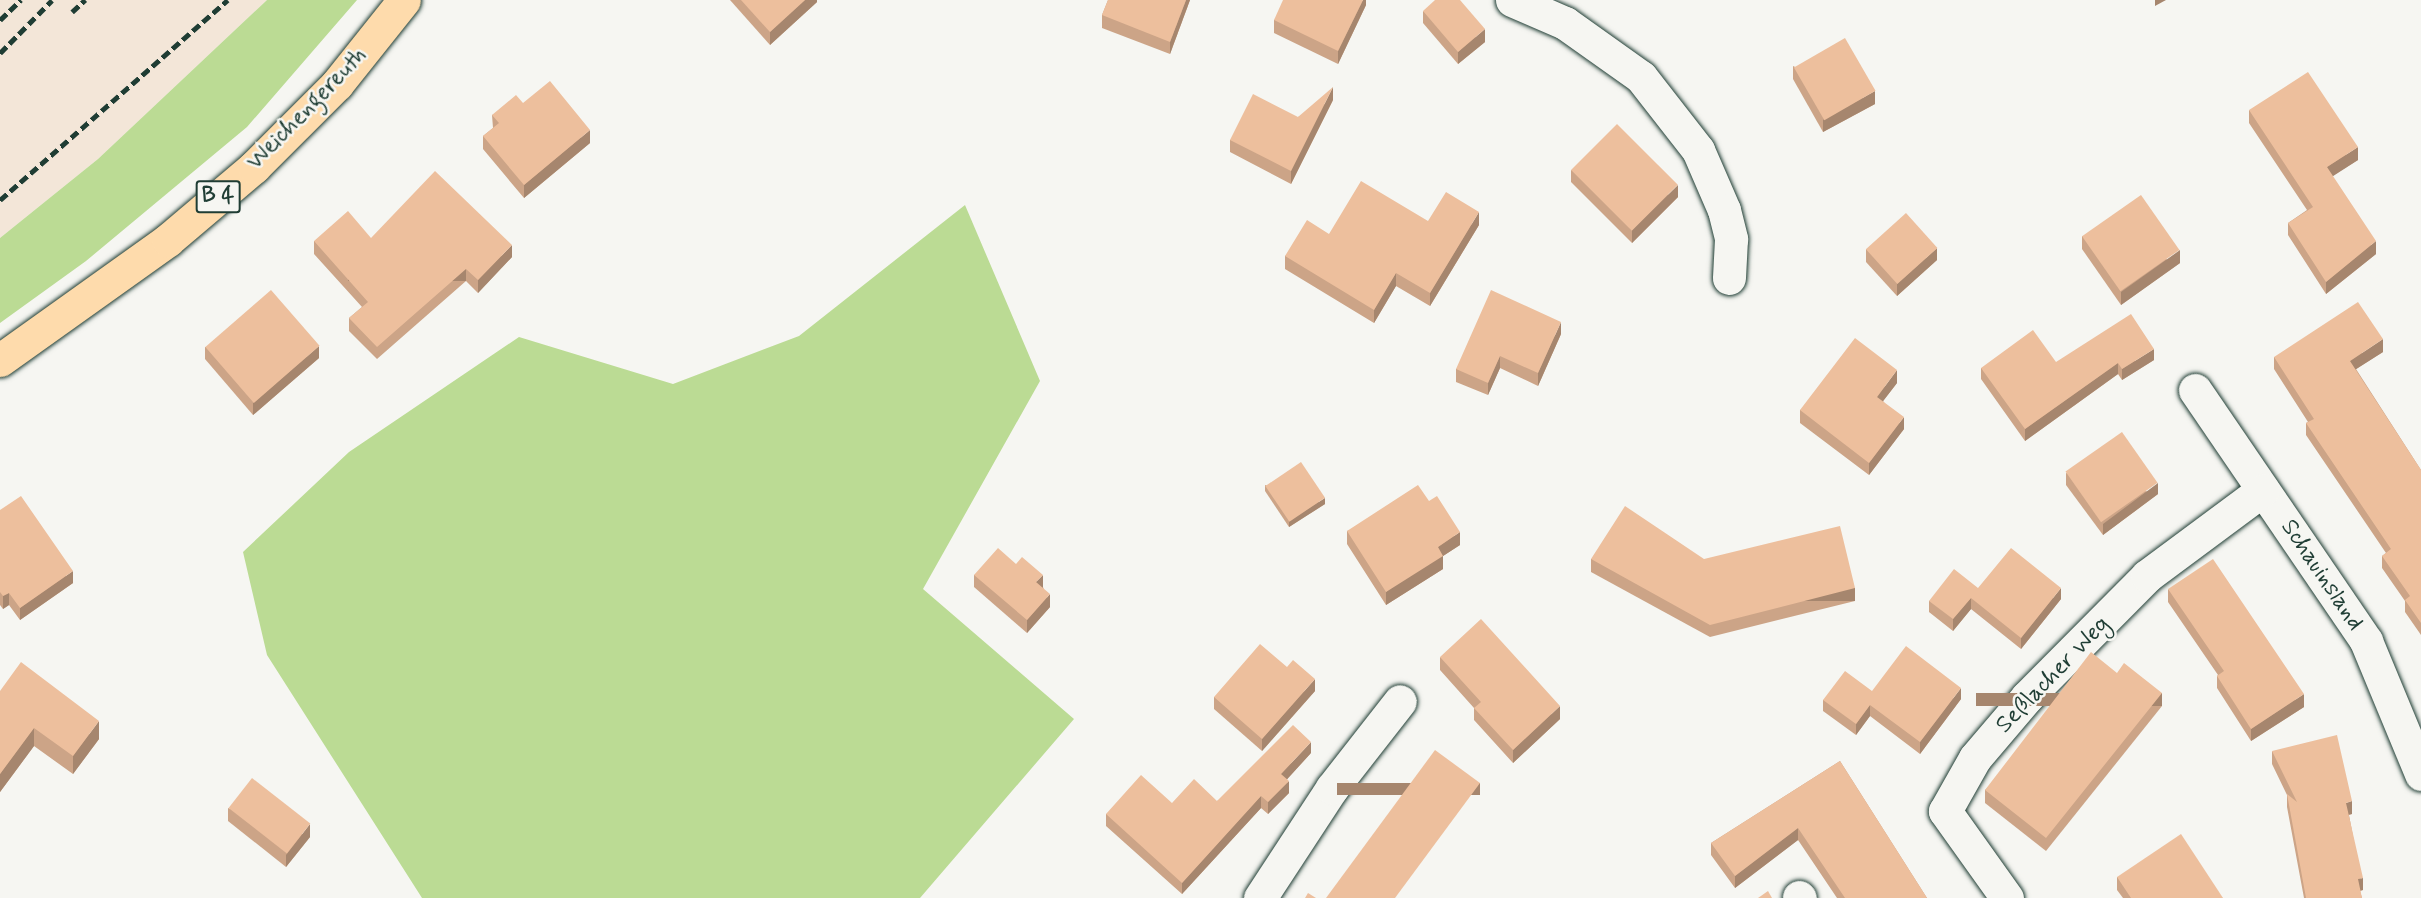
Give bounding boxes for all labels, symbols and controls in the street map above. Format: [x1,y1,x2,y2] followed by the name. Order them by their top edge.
[241,41,373,177] street label: Weichengereuth
[196,178,240,216] road number: B 4
[2274,514,2370,636] street label: Schauinsland
[1990,610,2116,740] street label: Seßlacher Weg

